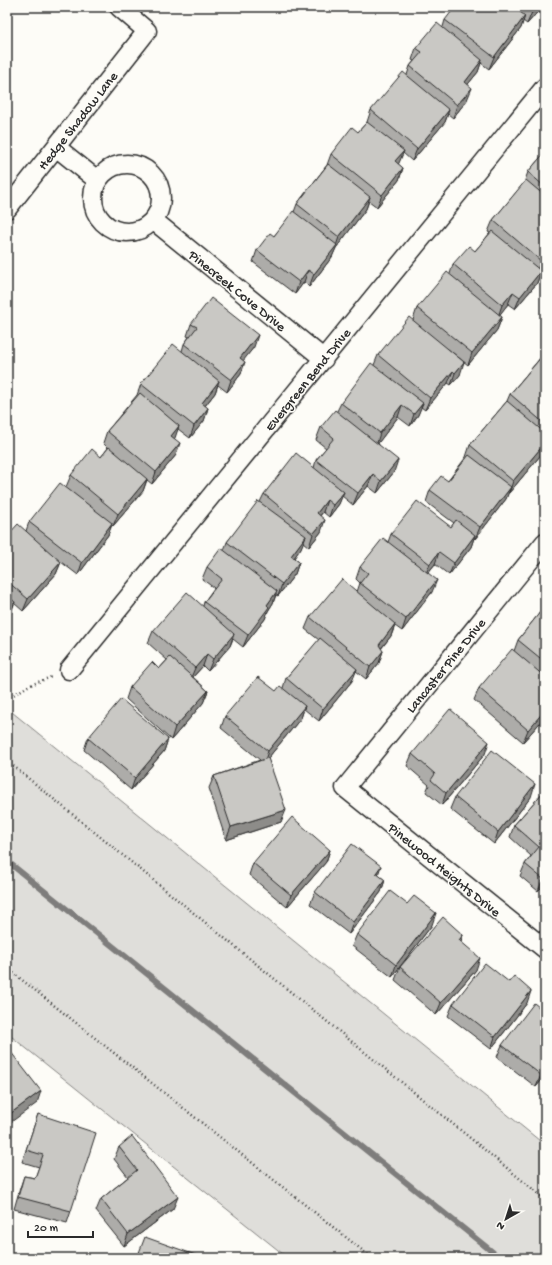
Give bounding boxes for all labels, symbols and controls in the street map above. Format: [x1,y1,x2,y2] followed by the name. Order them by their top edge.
[35,68,123,174] street label: Hedge Shadow Lane
[183,247,289,337] street label: Pinecreek Cove Drive
[262,325,356,435] street label: Evergreen Bend Drive
[404,615,491,717] street label: Lancaster Pine Drive
[383,820,504,922] street label: Pinewood Heights Drive
[486,1199,526,1239] north arrow
[28,1213,93,1239] scale bar
[494,1218,508,1232] text: N
[34,1222,59,1236] text: 20 m

